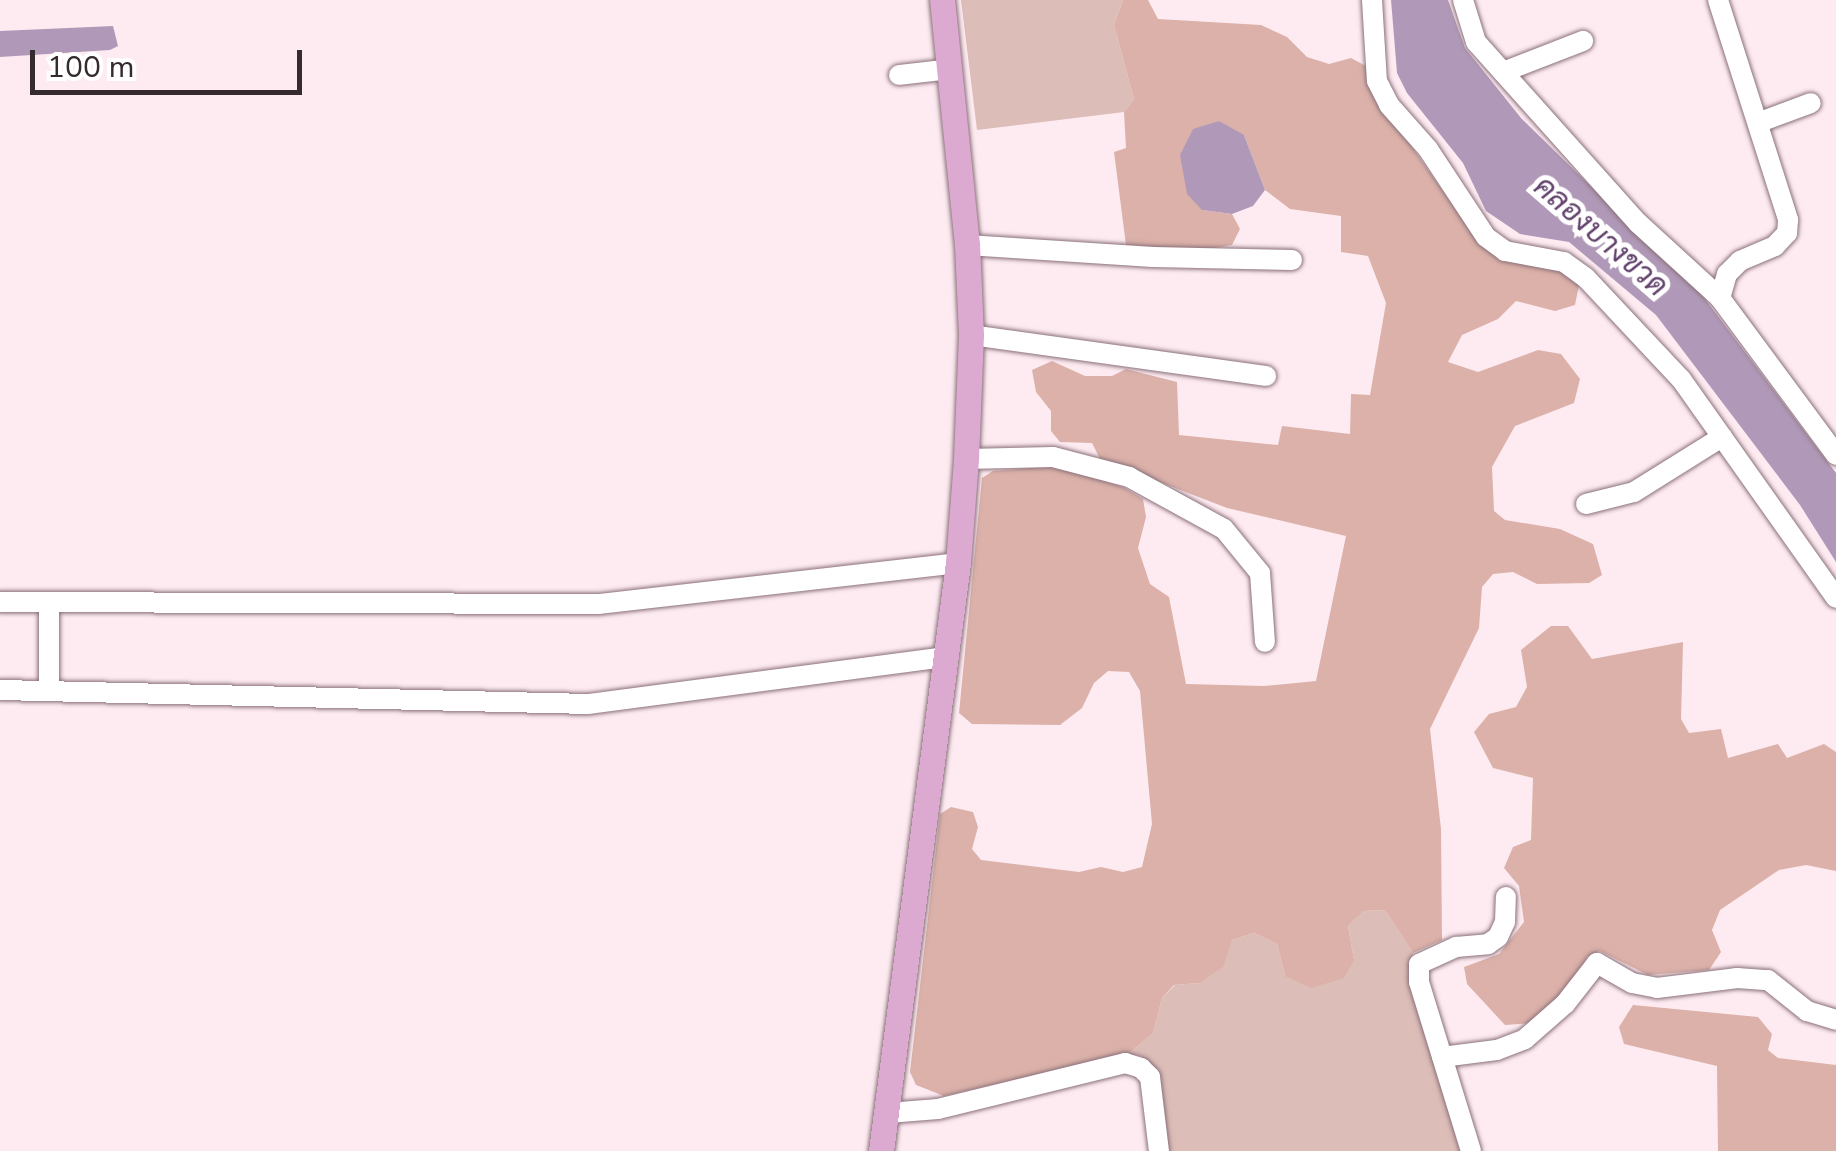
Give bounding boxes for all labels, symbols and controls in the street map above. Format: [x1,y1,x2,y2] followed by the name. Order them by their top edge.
[35,30,308,92] scale bar
[47,47,134,88] text: 100 m
[1526,169,1674,305] water label: คลองบางขวด

